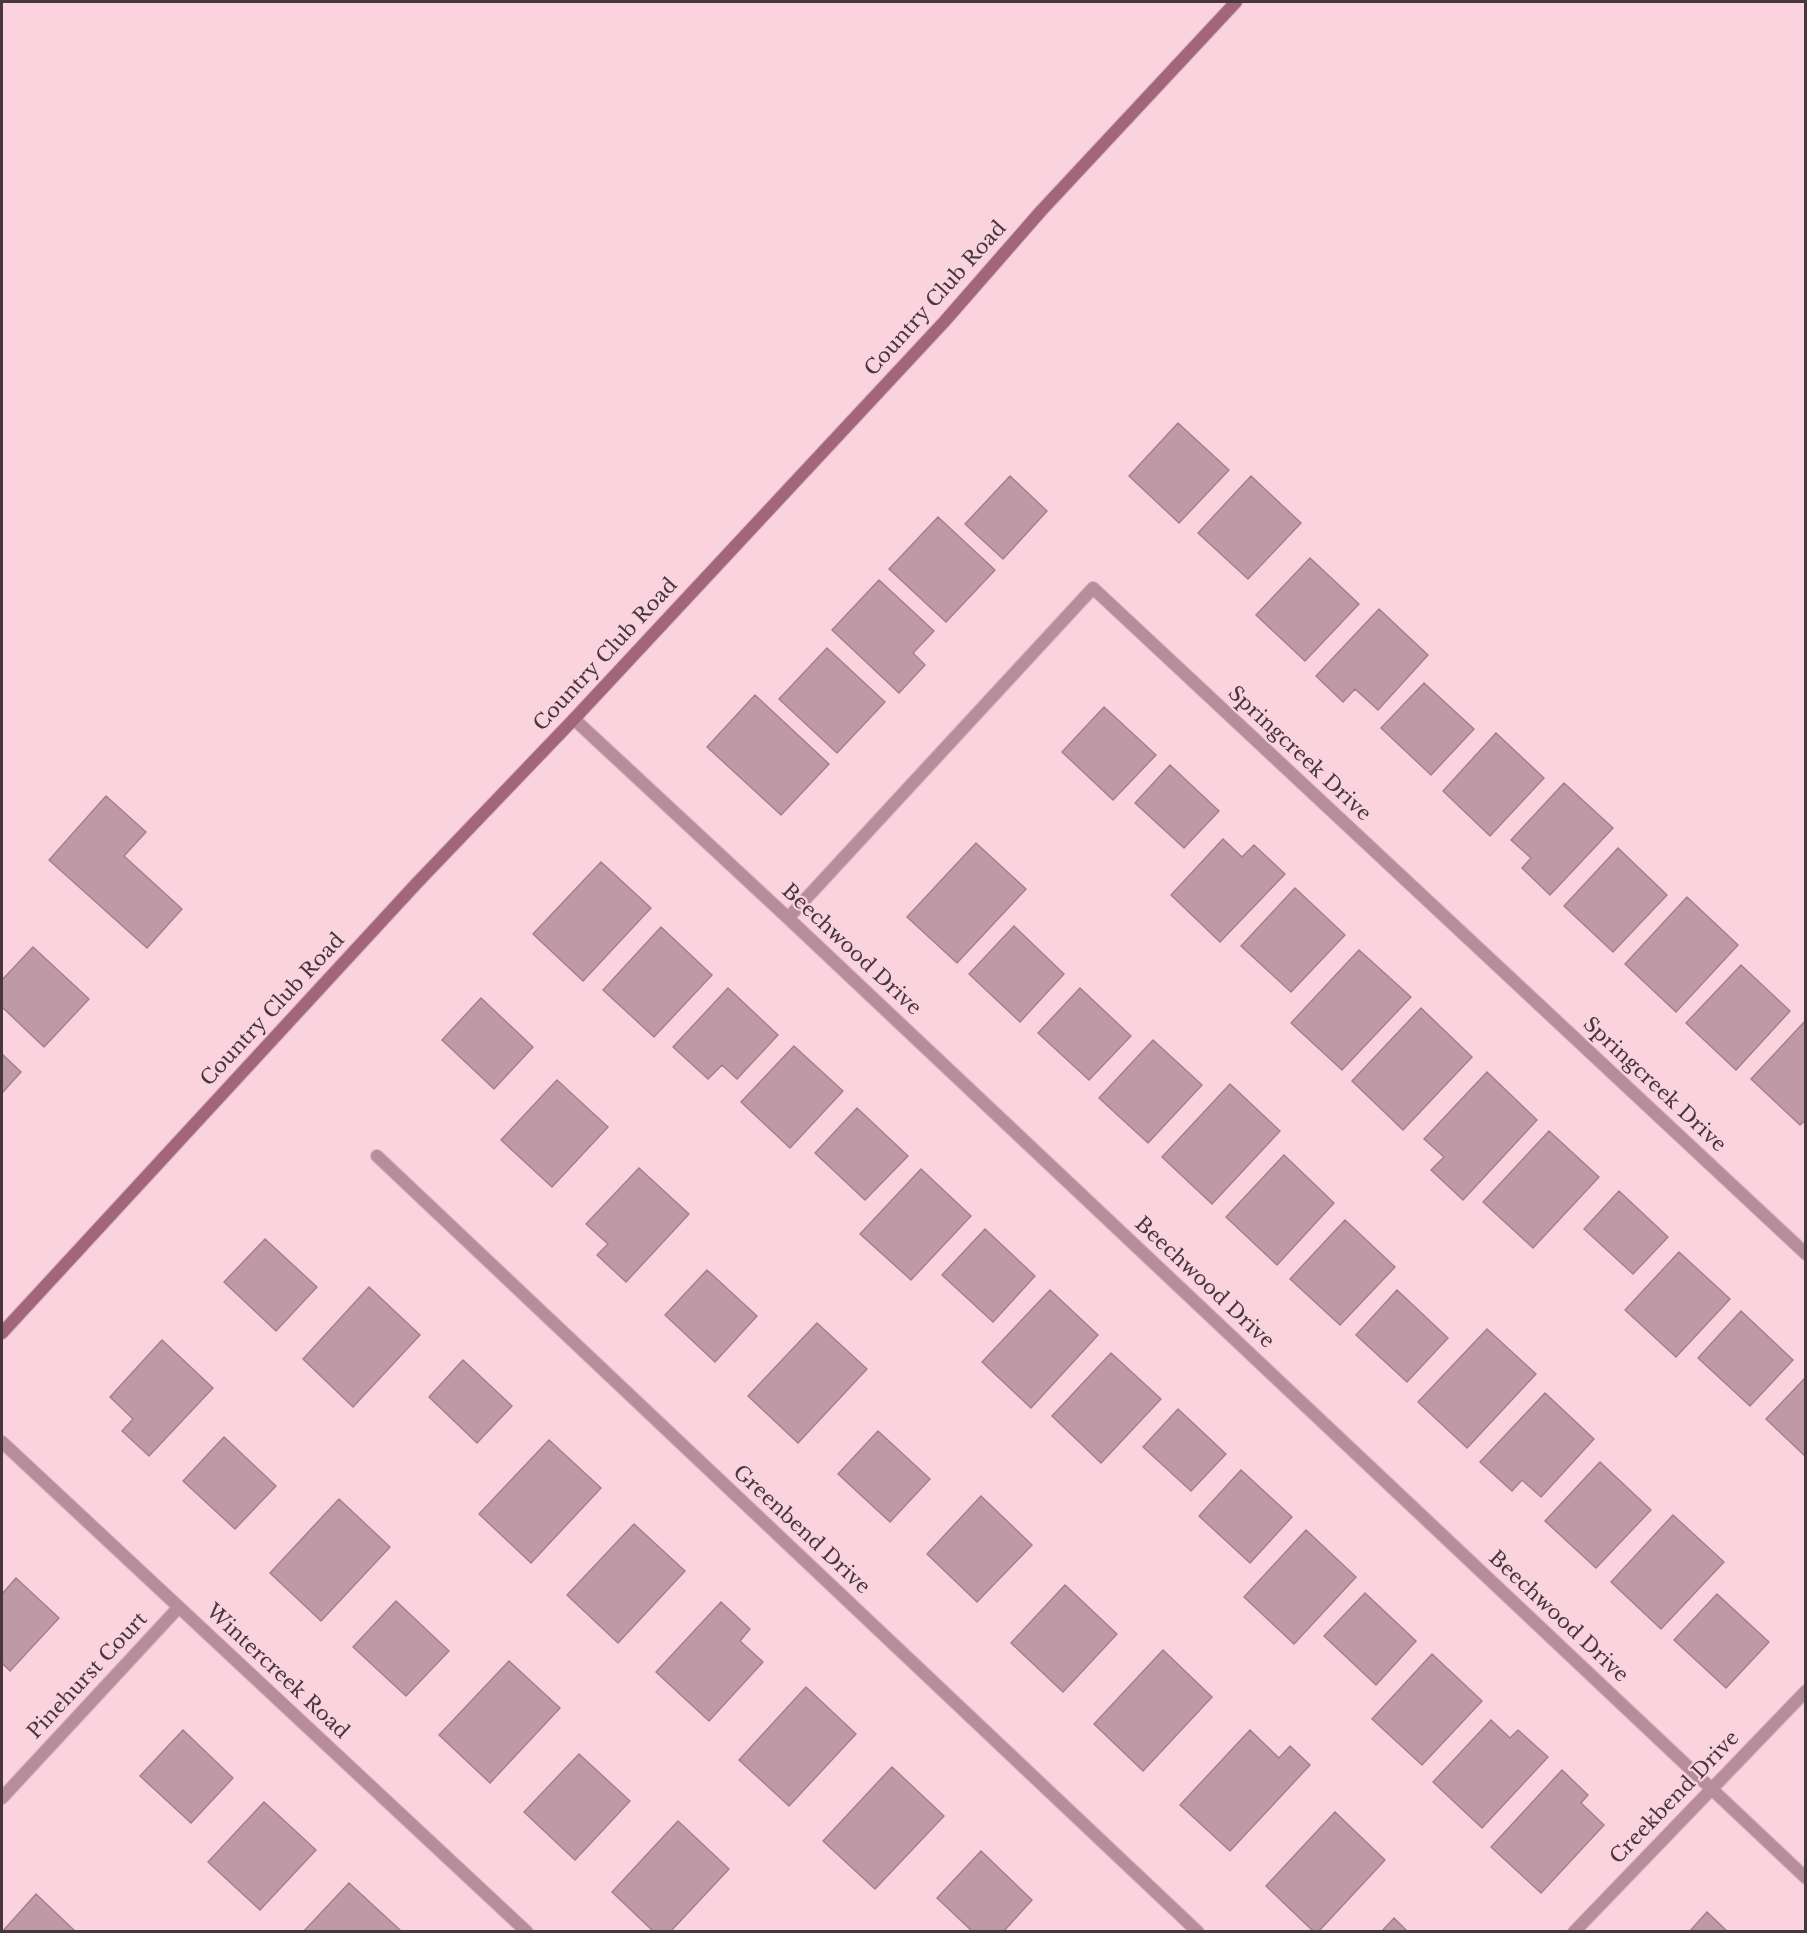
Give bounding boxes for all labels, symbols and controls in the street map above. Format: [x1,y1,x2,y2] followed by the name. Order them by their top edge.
[860,217,1012,381] street label: Country Club Road
[529,574,683,736] street label: Country Club Road
[1223,682,1375,826] street label: Springcreek Drive
[776,879,926,1021] street label: Beechwood Drive
[196,929,350,1091] street label: Country Club Road
[1578,1013,1730,1157] street label: Springcreek Drive
[1129,1212,1279,1354] street label: Beechwood Drive
[728,1460,874,1600] street label: Greenbend Drive
[1483,1546,1633,1688] street label: Beechwood Drive
[201,1600,353,1744] street label: Wintercreek Road
[23,1608,153,1744] street label: Pinehurst Court
[1605,1727,1745,1869] street label: Creekbend Drive

